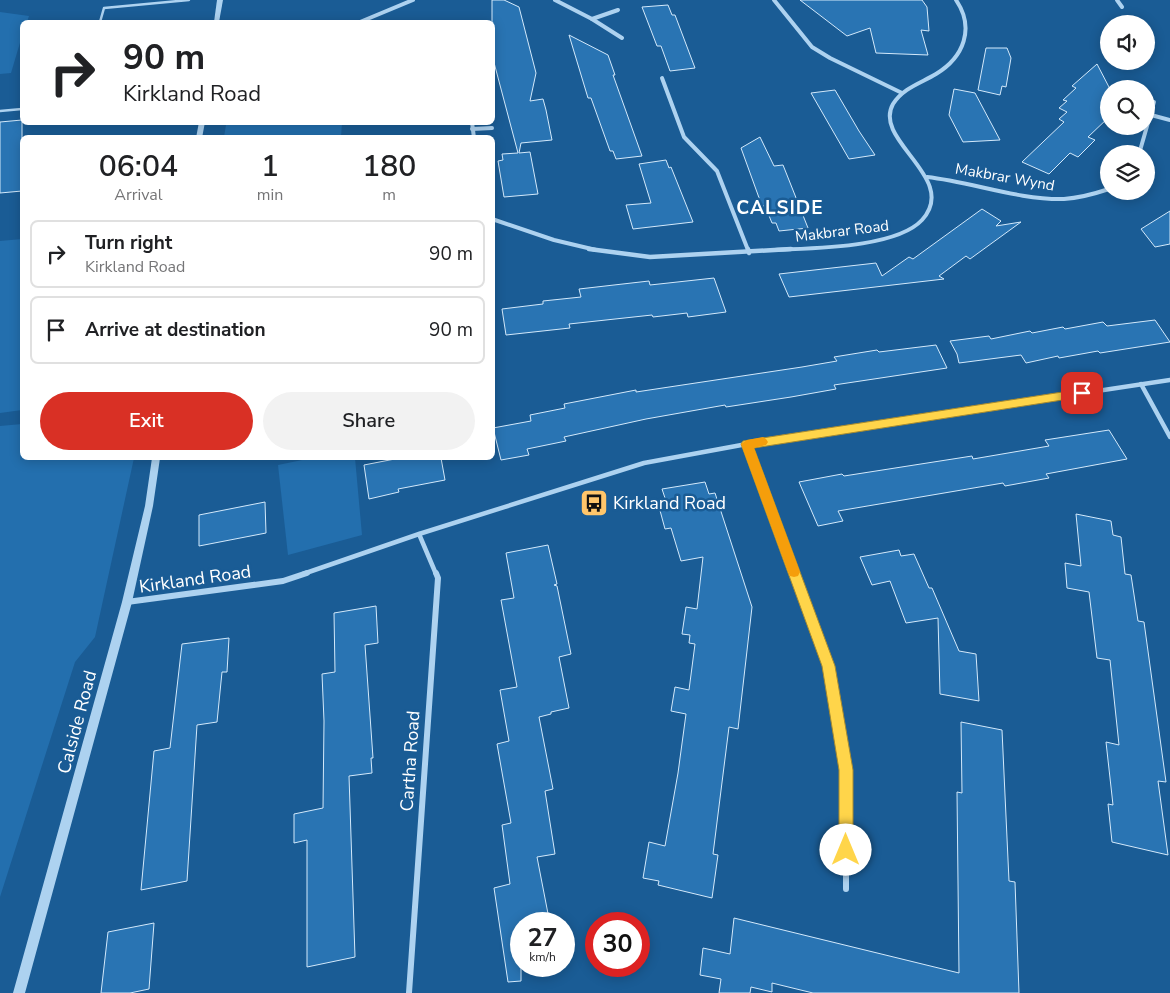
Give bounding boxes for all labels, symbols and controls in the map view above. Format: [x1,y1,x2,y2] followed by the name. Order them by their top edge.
[1100,15,1155,200] map controls
[1100,15,1155,70] button: sound
[123,34,205,81] text: 90 m
[40,40,105,105] icon: right
[123,79,261,109] text: Kirkland Road
[1100,80,1155,135] button: search
[1100,145,1155,200] button: layers
[99,146,178,187] text: 06:04
[261,146,279,187] text: 1
[362,146,416,187] text: 180
[954,158,1056,196] street label: Makbrar Wynd
[114,184,162,206] text: Arrival
[257,184,283,206] text: min
[382,184,396,206] text: m
[736,195,824,221] district label: CALSIDE
[794,215,890,247] street label: Makbrar Road
[85,230,172,256] text: Turn right
[42,240,70,268] icon: right
[429,241,473,267] text: 90 m
[85,256,185,278] text: Kirkland Road
[42,316,70,344] icon: arrive
[85,317,266,343] text: Arrive at destination
[429,317,473,343] text: 90 m
[1061,372,1103,414] pin
[1068,379,1096,407] icon: arrive
[40,392,253,450] button: Exit
[263,392,475,450] button: Share
[579,488,609,518] bus stop icon: Kirkland Road
[613,491,726,515] place label: Kirkland Road
[137,559,253,599] street label: Kirkland Road
[52,668,102,776] street label: Calside Road
[395,710,425,812] street label: Cartha Road
[819,823,871,875] position arrow
[585,912,650,977] speed limit sign: 30
[527,921,558,955] text: 27
[529,949,556,965] text: km/h

